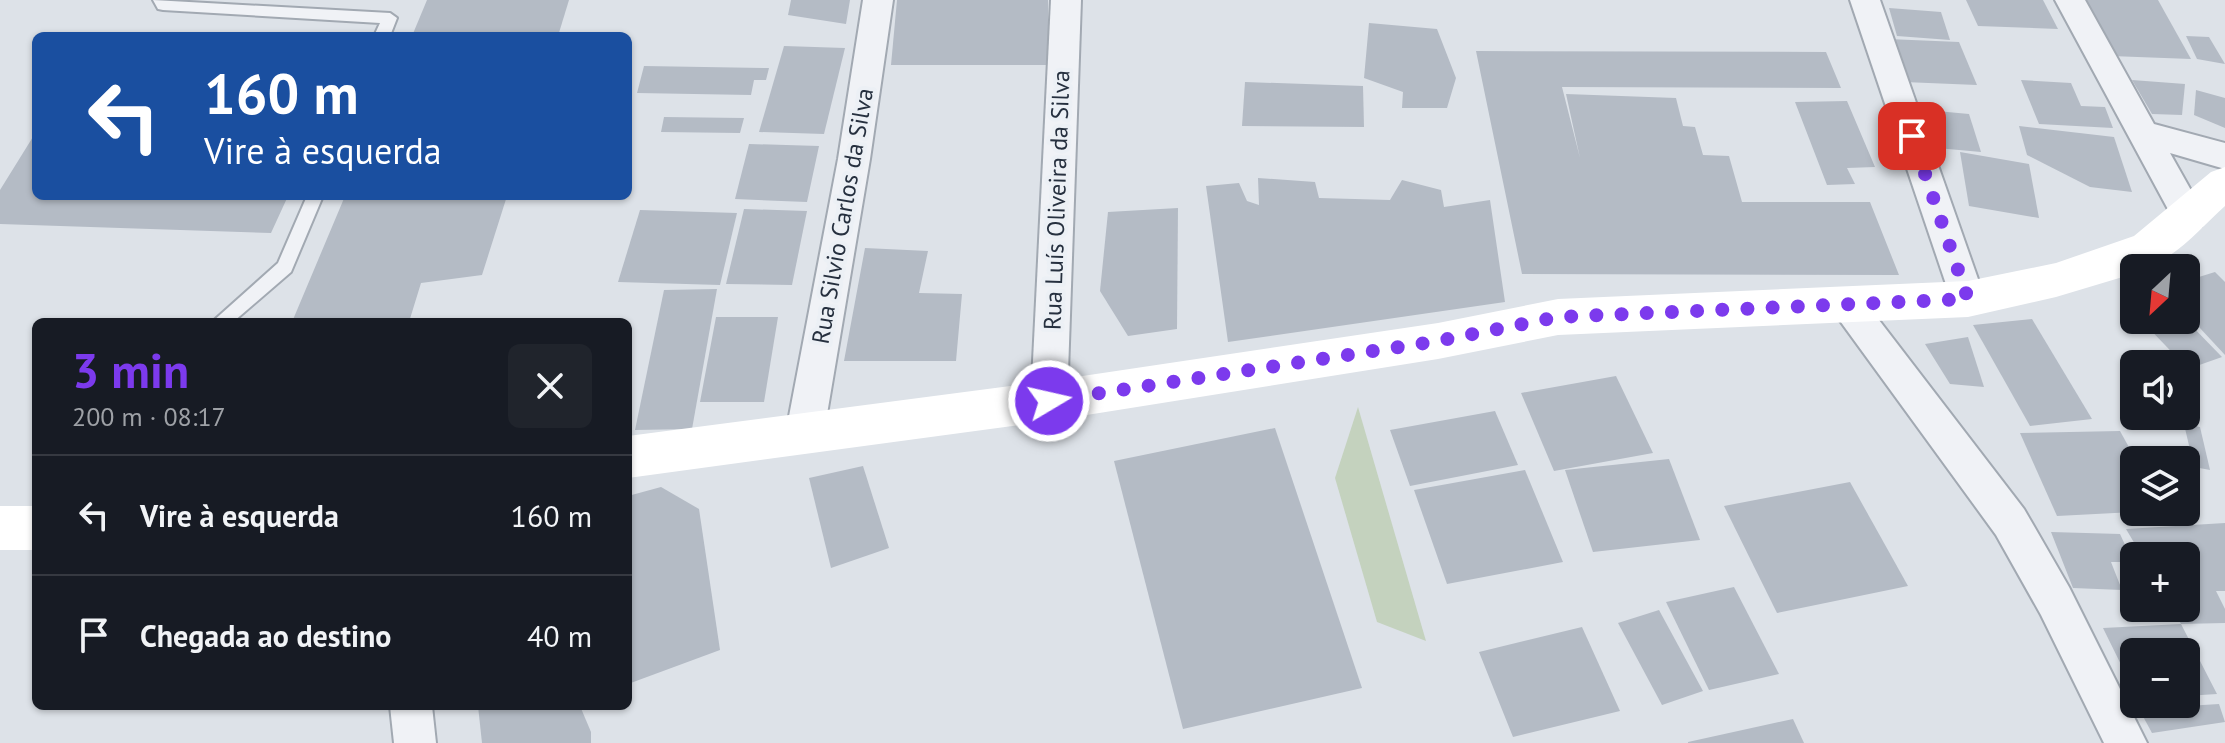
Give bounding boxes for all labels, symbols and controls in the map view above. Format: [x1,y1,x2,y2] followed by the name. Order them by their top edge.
[204,57,359,129] text: 160 m
[72,64,176,168] icon: left
[1036,69,1077,331] street label: Rua Luís Oliveira da Silva
[805,86,880,346] street label: Rua Silvio Carlos da Silva
[1878,102,1946,170] pin
[1890,114,1934,158] icon: arrive
[204,127,442,174] text: Vire à esquerda
[2120,254,2200,334] north arrow
[2120,254,2200,718] map controls
[72,339,189,401] text: 3 min
[508,344,592,428] button: close
[2120,350,2200,430] button: sound
[1007,359,1091,443] position arrow
[72,400,226,433] text: 200 m · 08:17
[2120,446,2200,526] button: layers
[72,493,116,537] icon: left
[140,496,339,535] text: Vire à esquerda
[511,496,592,535] text: 160 m
[2120,542,2200,622] button: +
[72,613,116,657] icon: arrive
[140,616,391,655] text: Chegada ao destino
[527,616,592,655] text: 40 m
[2120,638,2200,718] button: −

